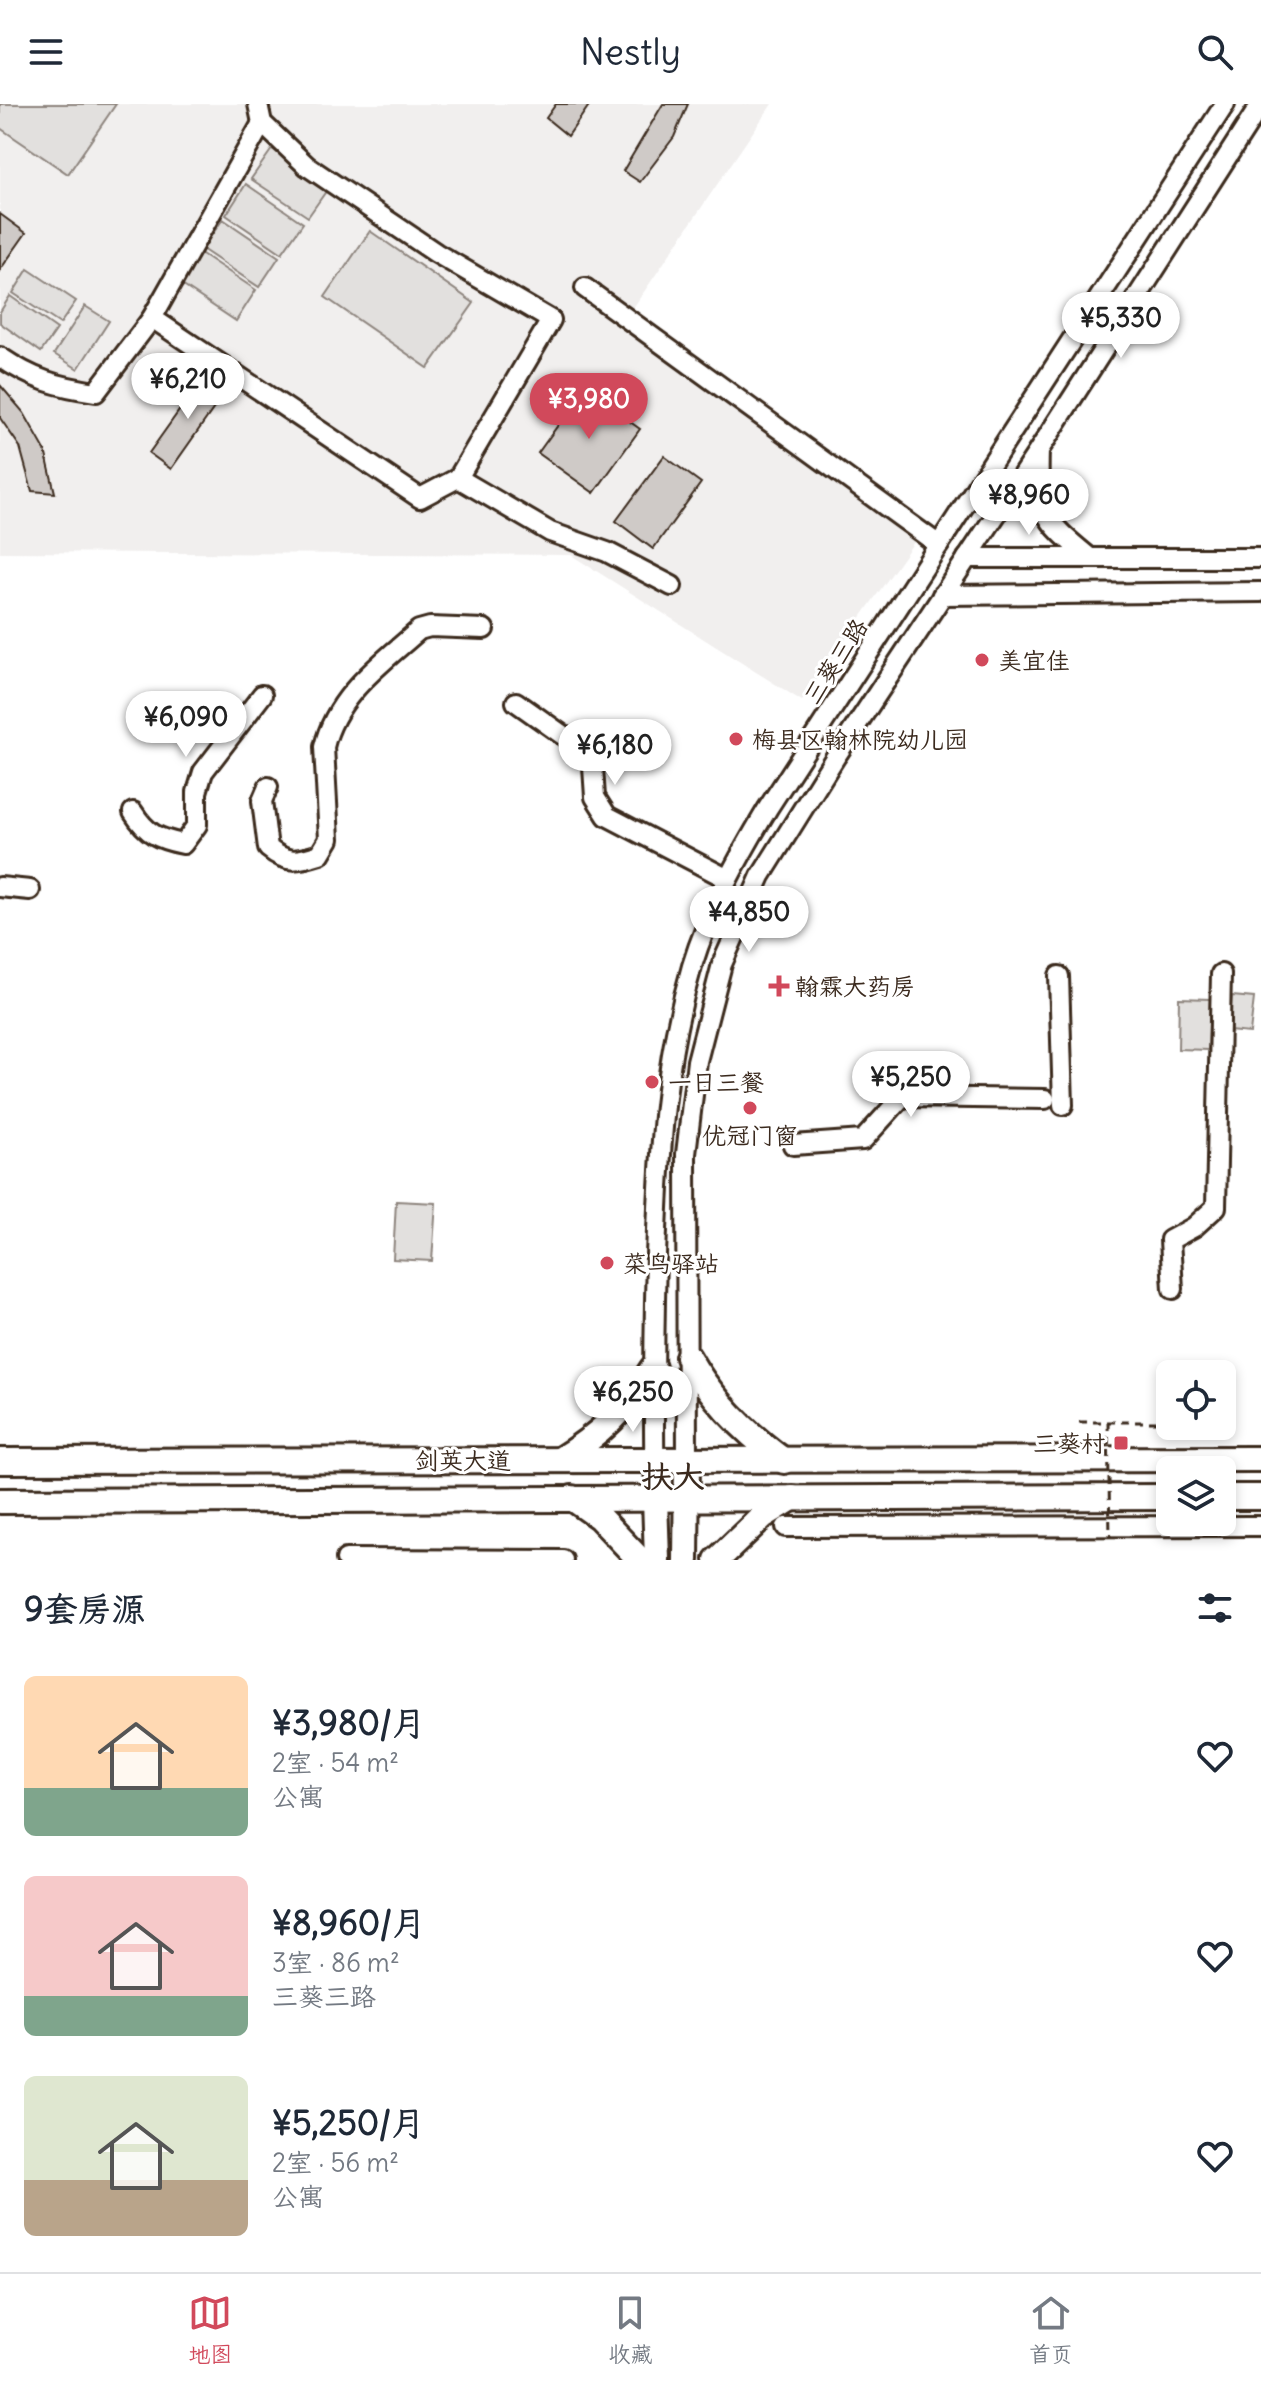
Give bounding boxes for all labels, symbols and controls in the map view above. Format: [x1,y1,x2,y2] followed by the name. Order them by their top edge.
[24,30,68,74] icon: menu
[580,30,681,75] text: Nestly
[1193,30,1237,74] icon: search
[1056,292,1186,360] pin: ¥5,330
[1080,301,1162,334] text: ¥5,330
[123,353,253,421] pin: ¥6,210
[149,362,227,395] text: ¥6,210
[524,373,654,441] pin: ¥3,980
[548,382,630,415] text: ¥3,980
[964,469,1094,537] pin: ¥8,960
[988,478,1070,511] text: ¥8,960
[796,613,874,709] street label: 三葵三路
[998,645,1070,675] place label: 美宜佳
[973,651,991,669] marker: 美宜佳
[121,691,251,759] pin: ¥6,090
[144,700,228,733] text: ¥6,090
[550,719,680,787] pin: ¥6,180
[752,724,968,754] place label: 梅县区翰林院幼儿园
[576,728,654,761] text: ¥6,180
[727,730,745,748] marker: 梅县区翰林院幼儿园
[684,886,814,954] pin: ¥4,850
[708,895,790,928] text: ¥4,850
[795,971,915,1001] place label: 翰霖大药房
[770,977,788,995] marker: 翰霖大药房
[846,1051,976,1119] pin: ¥5,250
[870,1060,952,1093] text: ¥5,250
[668,1067,764,1097] place label: 一日三餐
[643,1073,661,1091] marker: 一日三餐
[741,1099,759,1117] marker: 优冠门窗
[702,1120,798,1150] place label: 优冠门窗
[623,1248,719,1278] place label: 菜鸟驿站
[598,1254,616,1272] marker: 菜鸟驿站
[1156,1360,1236,1536] map controls
[1156,1360,1236,1440] button: locate
[568,1366,698,1434] pin: ¥6,250
[592,1375,674,1408] text: ¥6,250
[1033,1428,1105,1458] place label: 三葵村
[1112,1434,1130,1452] marker: 三葵村
[415,1445,511,1475] street label: 剑英大道
[641,1456,705,1497] district label: 扶大
[1156,1456,1236,1536] button: layers
[1193,1586,1237,1630] icon: filters
[24,1587,146,1630] text: 9套房源
[272,1701,426,1744] text: ¥3,980/月
[88,1708,184,1804] icon: home
[1193,1734,1237,1778] icon: heart
[272,1746,399,1779] text: 2室 · 54 m²
[272,1780,324,1813] text: 公寓
[272,1901,426,1944] text: ¥8,960/月
[88,1908,184,2004] icon: home
[1193,1934,1237,1978] icon: heart
[272,1946,400,1979] text: 3室 · 86 m²
[272,1980,376,2013] text: 三葵三路
[272,2101,425,2144] text: ¥5,250/月
[88,2108,184,2204] icon: home
[1193,2134,1237,2178] icon: heart
[272,2146,399,2179] text: 2室 · 56 m²
[272,2180,324,2213] text: 公寓
[188,2291,232,2368] tab: 地图
[608,2291,653,2368] tab: 收藏
[1029,2291,1073,2368] tab: 首页

